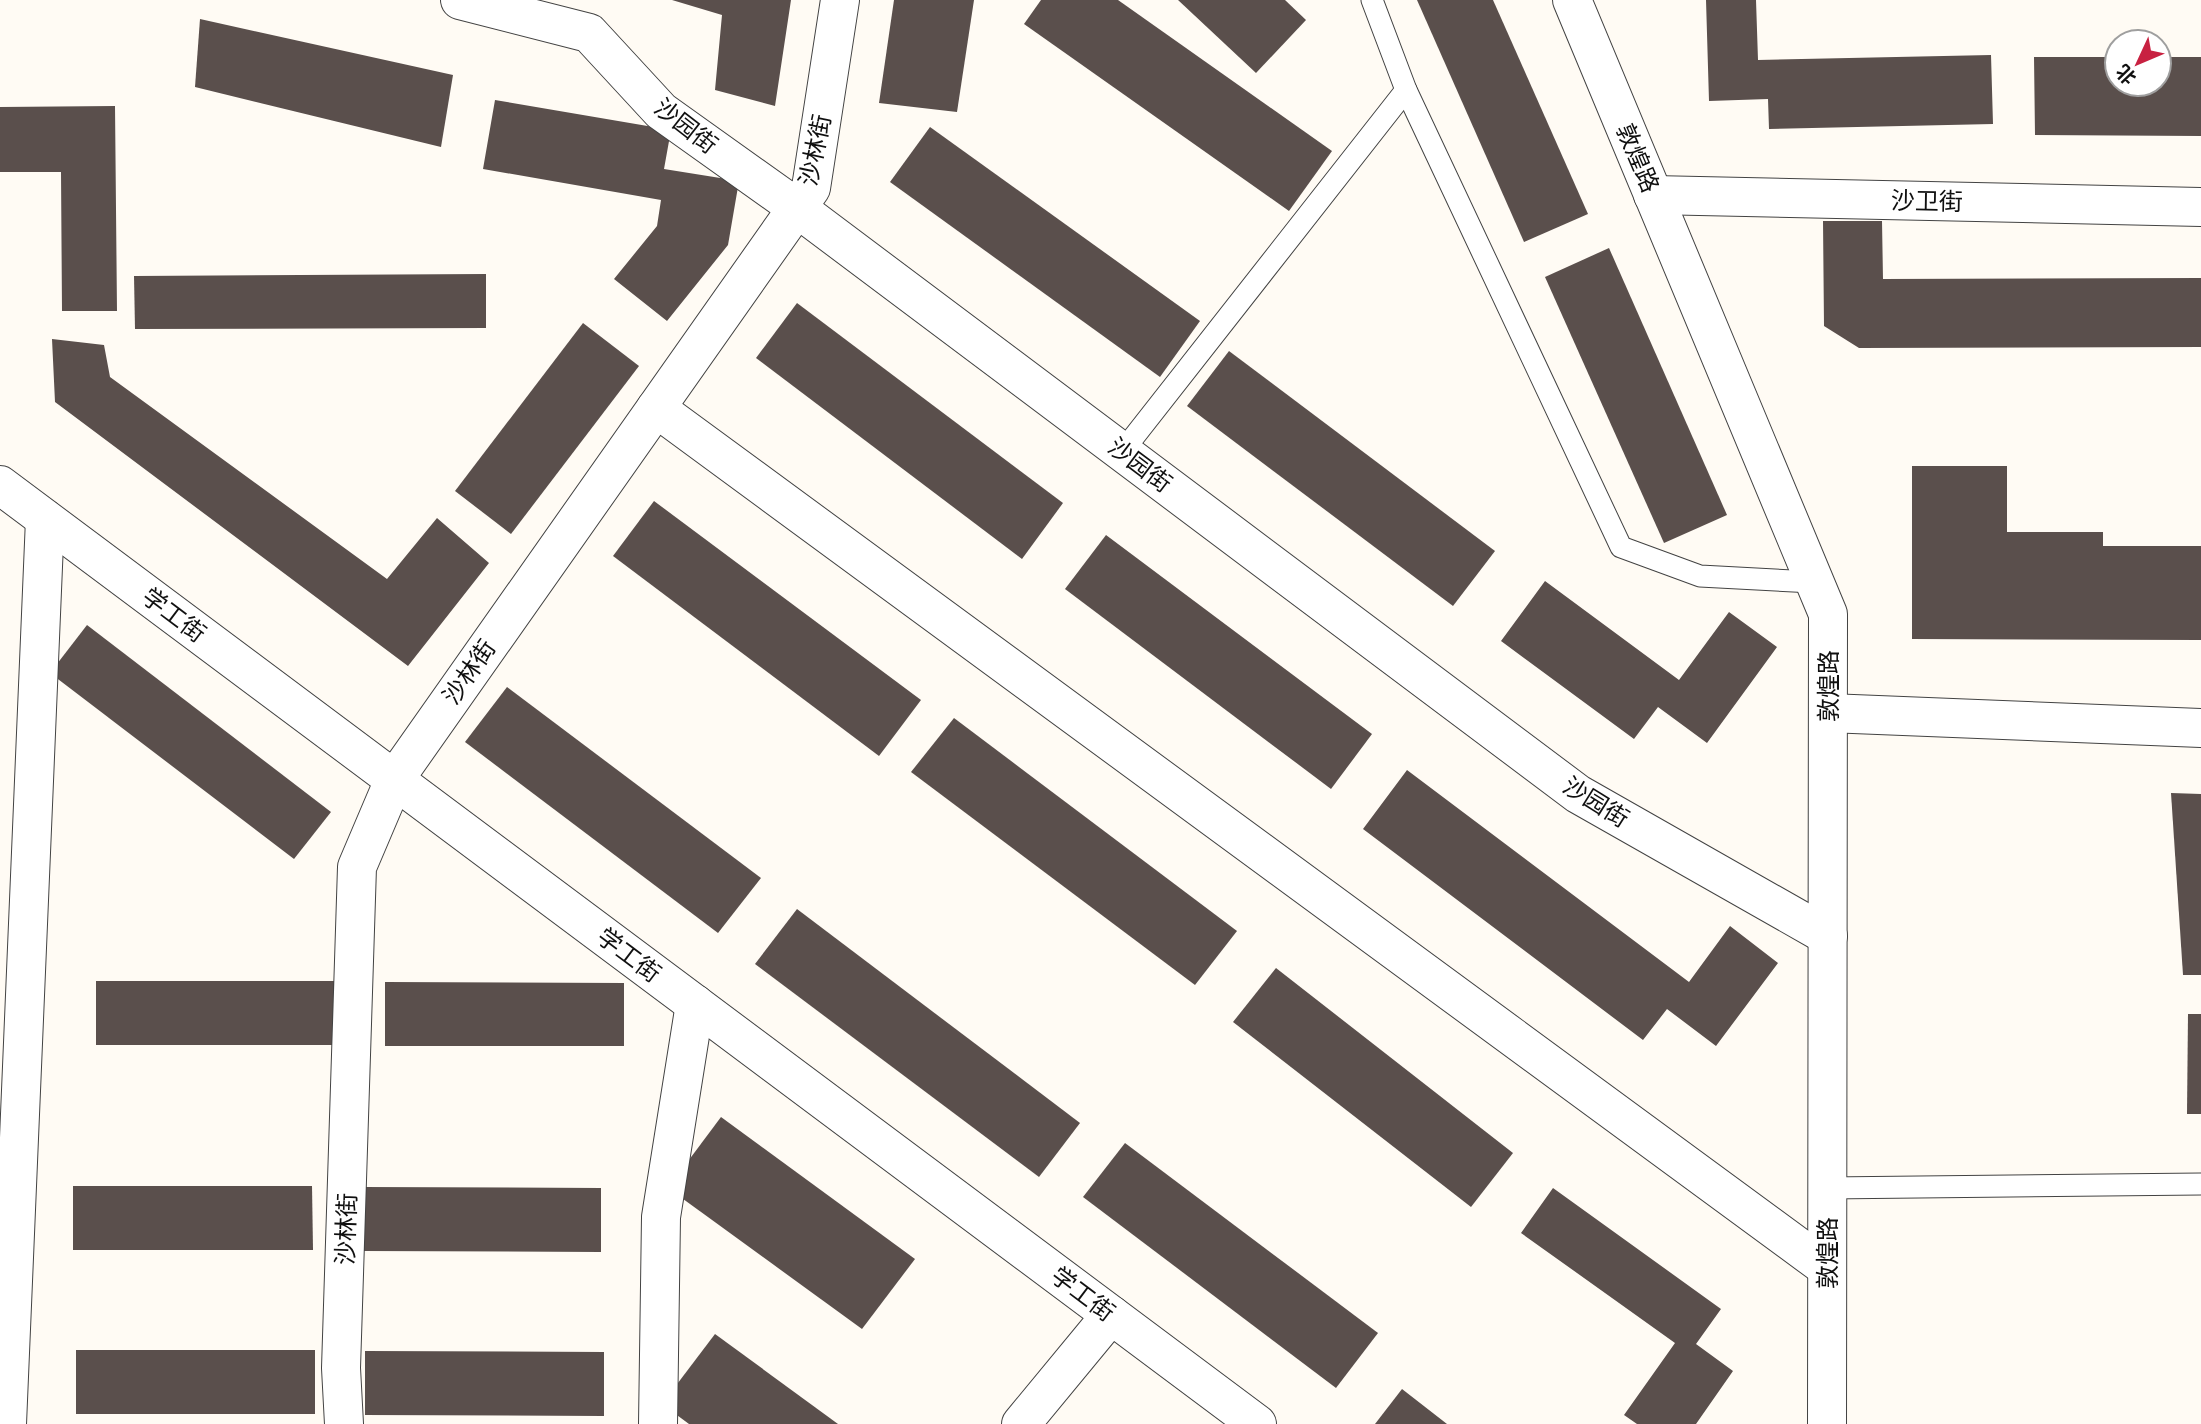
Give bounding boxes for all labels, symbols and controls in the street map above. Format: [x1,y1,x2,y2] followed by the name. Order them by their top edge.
[2103,28,2173,98] north arrow
[2112,60,2140,89] text: 北
[649,93,723,159] street label: 沙园街
[794,112,836,188] street label: 沙林街
[1612,120,1664,196] street label: 敦煌路
[1891,187,1963,215] street label: 沙卫街
[1103,433,1177,497] street label: 沙园街
[137,583,211,647] street label: 学工街
[437,635,501,709] street label: 沙林街
[1815,650,1842,722] street label: 敦煌路
[1558,771,1634,833] street label: 沙园街
[592,923,666,987] street label: 学工街
[331,1193,361,1265] street label: 沙林街
[1814,1217,1841,1289] street label: 敦煌路
[1046,1262,1120,1326] street label: 学工街

